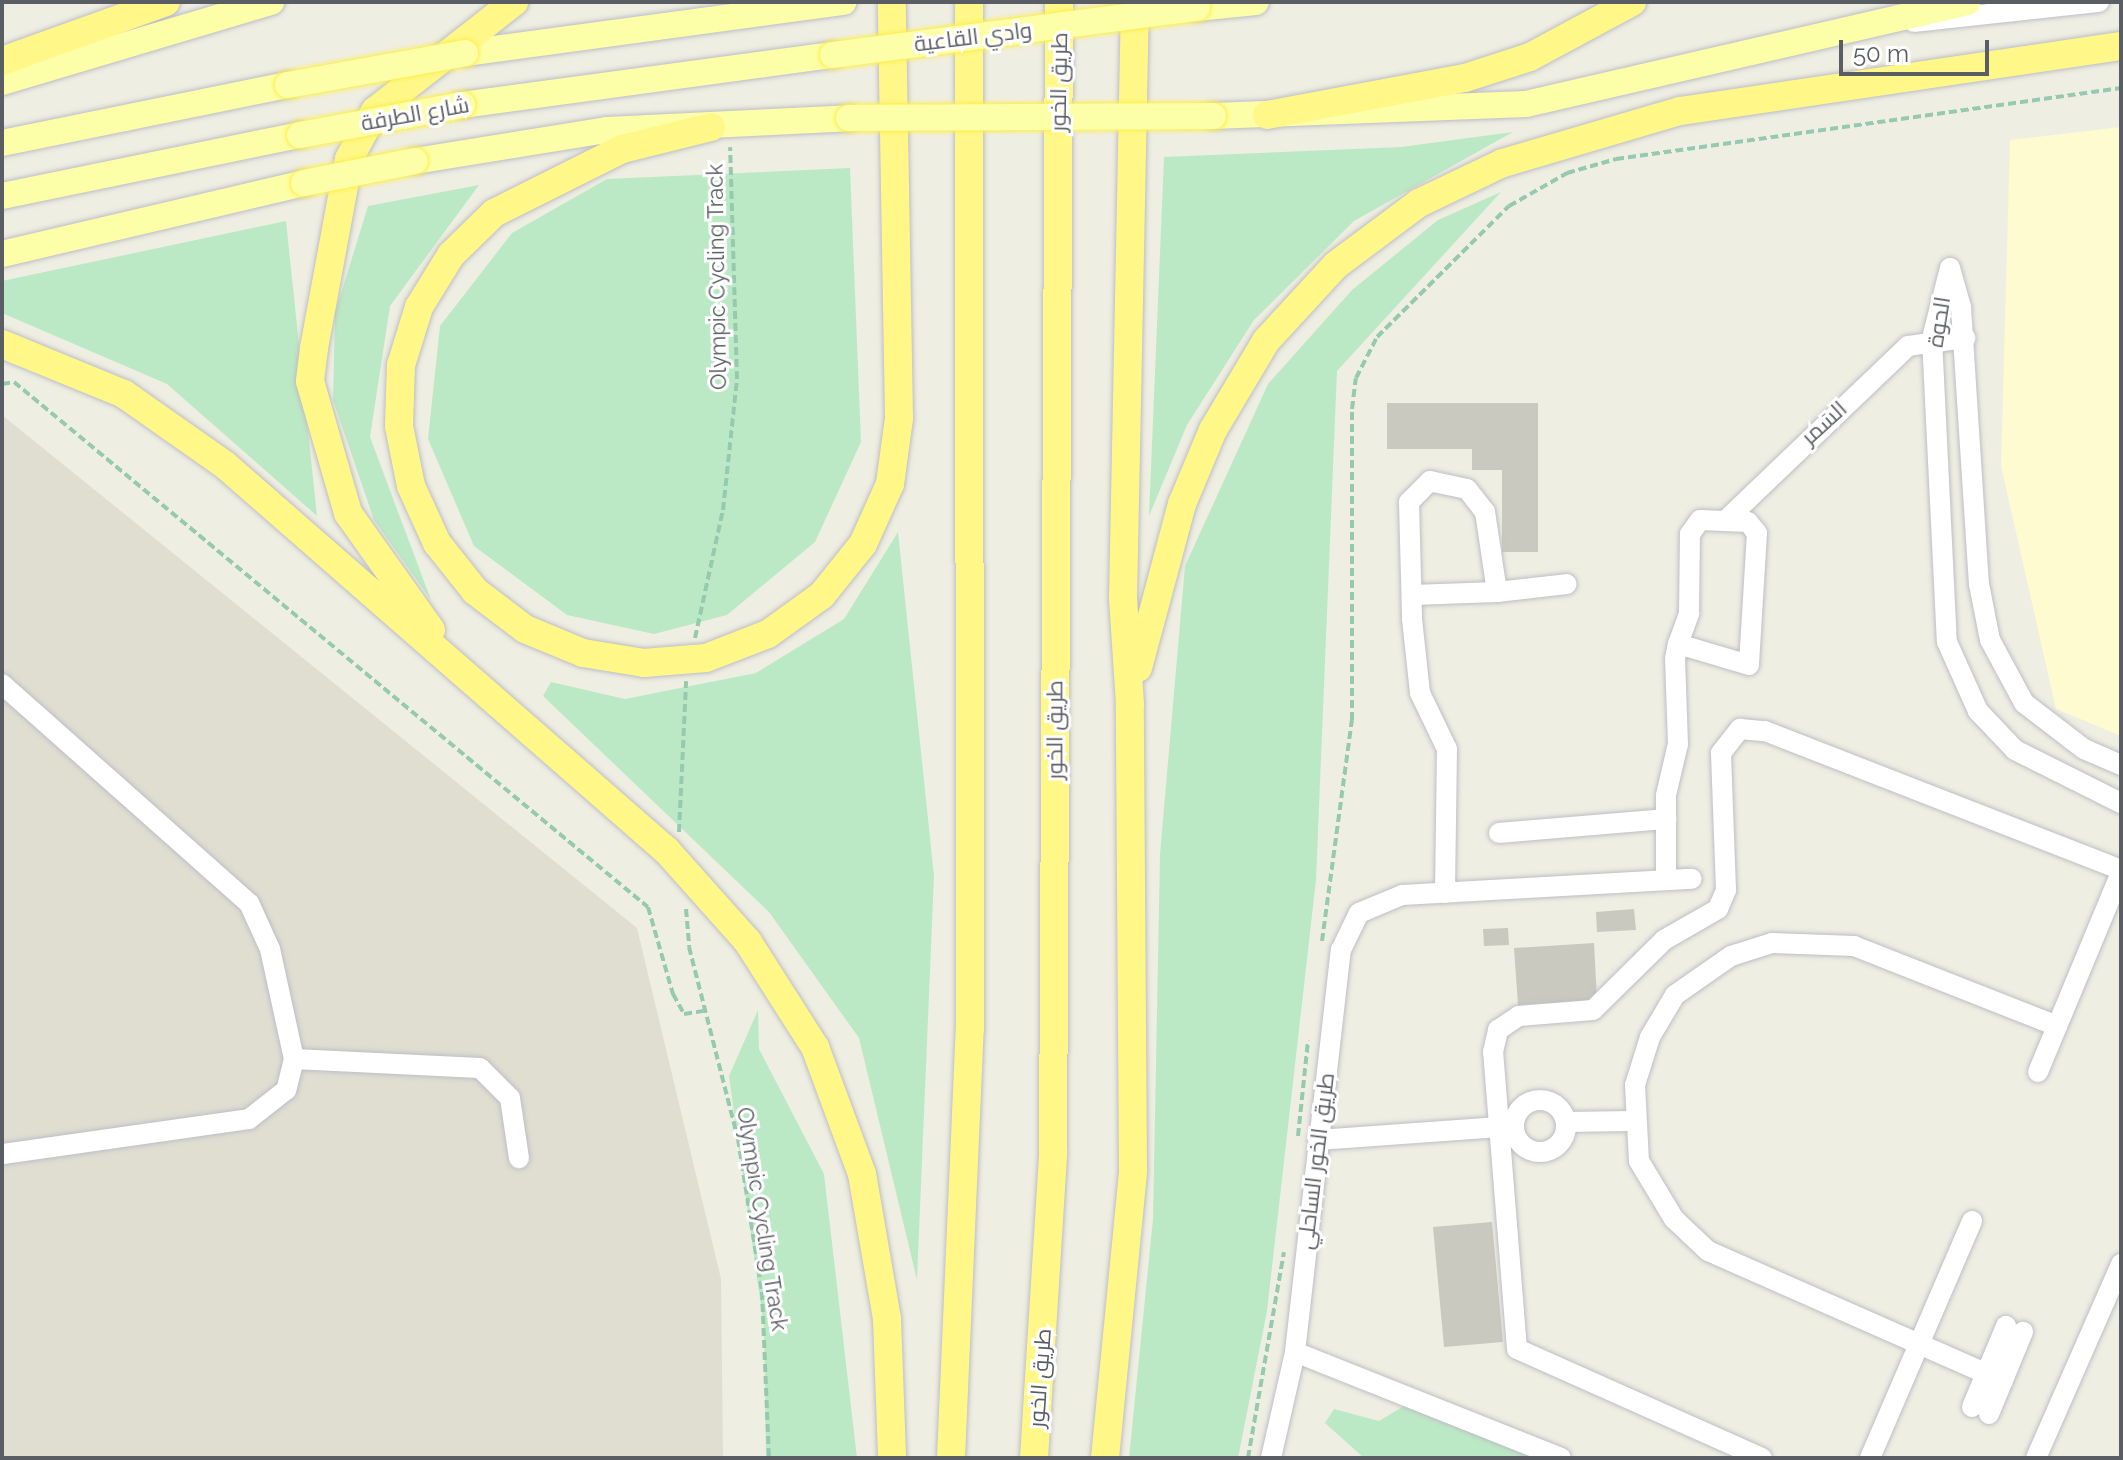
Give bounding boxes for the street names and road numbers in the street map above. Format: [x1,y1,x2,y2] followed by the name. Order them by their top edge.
[913,17,1033,57] street label: وادي القاعية
[1045,32,1073,132] street label: طريق الخور
[359,92,471,136] street label: شارع الطرفة
[702,163,732,391] street label: Olympic Cycling Track
[1922,295,1956,349] street label: الحوة
[1796,396,1852,450] street label: السَمر
[1042,680,1068,780] street label: طريق الخور
[1292,1071,1340,1251] street label: طريق الخور الساحلي
[731,1105,793,1333] street label: Olympic Cycling Track
[1023,1327,1057,1429] street label: طريق الخور

